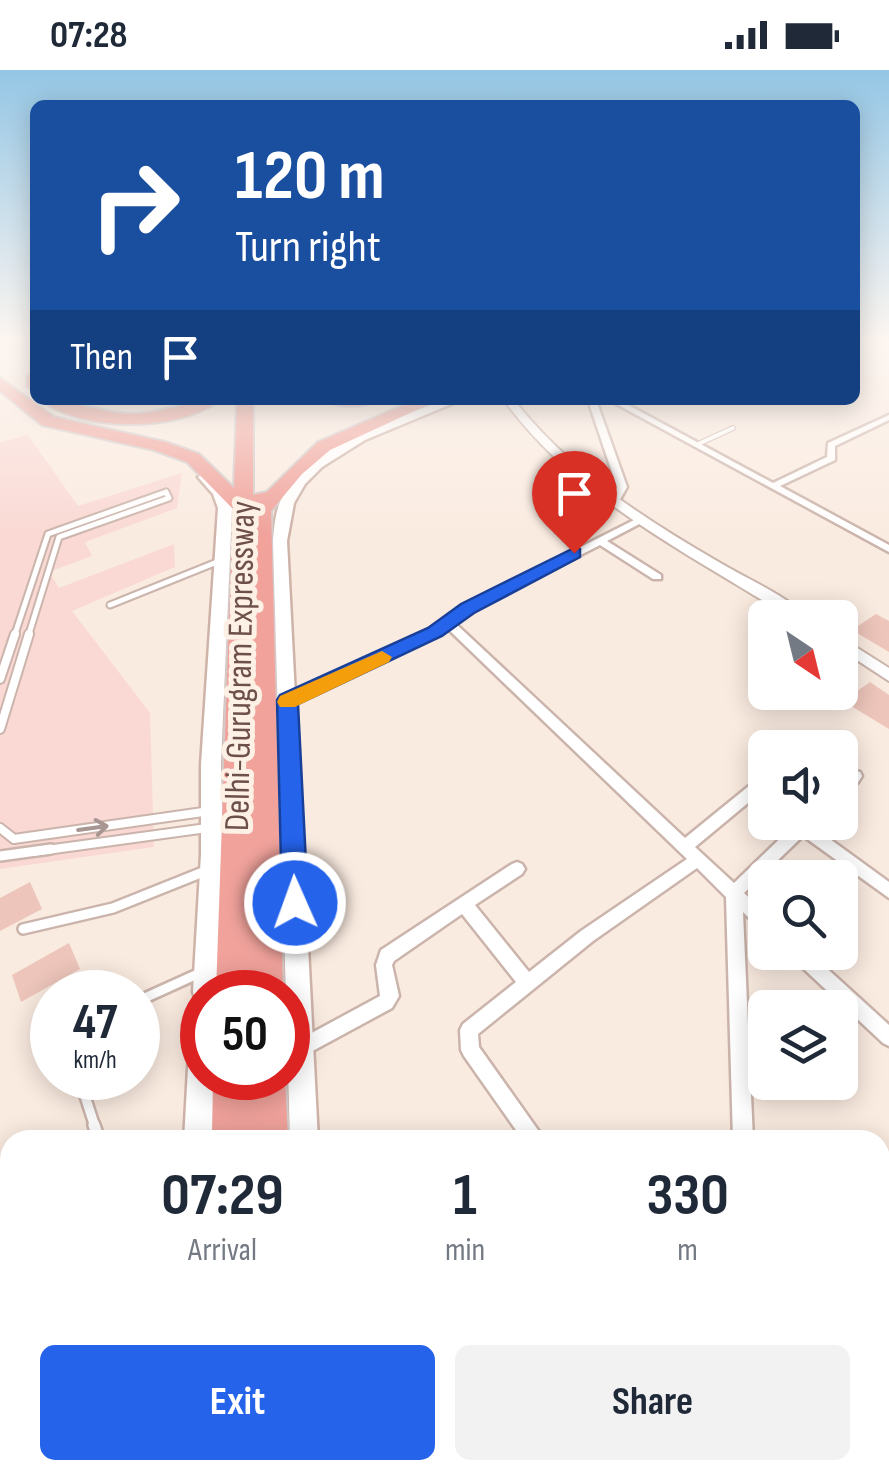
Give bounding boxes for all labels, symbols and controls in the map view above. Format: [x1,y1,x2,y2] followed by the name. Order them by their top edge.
[50,13,128,58] text: 07:28
[235,135,385,219] text: 120 m
[70,140,200,270] icon: right
[235,220,381,275] text: Turn right
[153,330,208,385] icon: arrive
[70,335,133,380] text: Then
[532,451,617,554] pin
[547,466,602,521] icon: arrive
[216,501,265,832] street label: Delhi-Gurugram Expressway
[748,600,858,710] north arrow
[748,600,858,1100] map controls
[748,730,858,840] button: sound
[76,818,108,836] one-way arrow
[243,851,347,955] position arrow
[748,860,858,970] button: search
[180,970,310,1100] speed limit sign: 50
[748,990,858,1100] button: layers
[73,993,117,1053] text: 47
[73,1045,117,1076] text: km/h
[161,1160,284,1232] text: 07:29
[453,1160,477,1232] text: 1
[646,1160,729,1232] text: 330
[188,1231,257,1270] text: Arrival
[445,1231,485,1270] text: min
[677,1231,698,1270] text: m
[40,1345,435,1460] button: Exit
[455,1345,850,1460] button: Share

